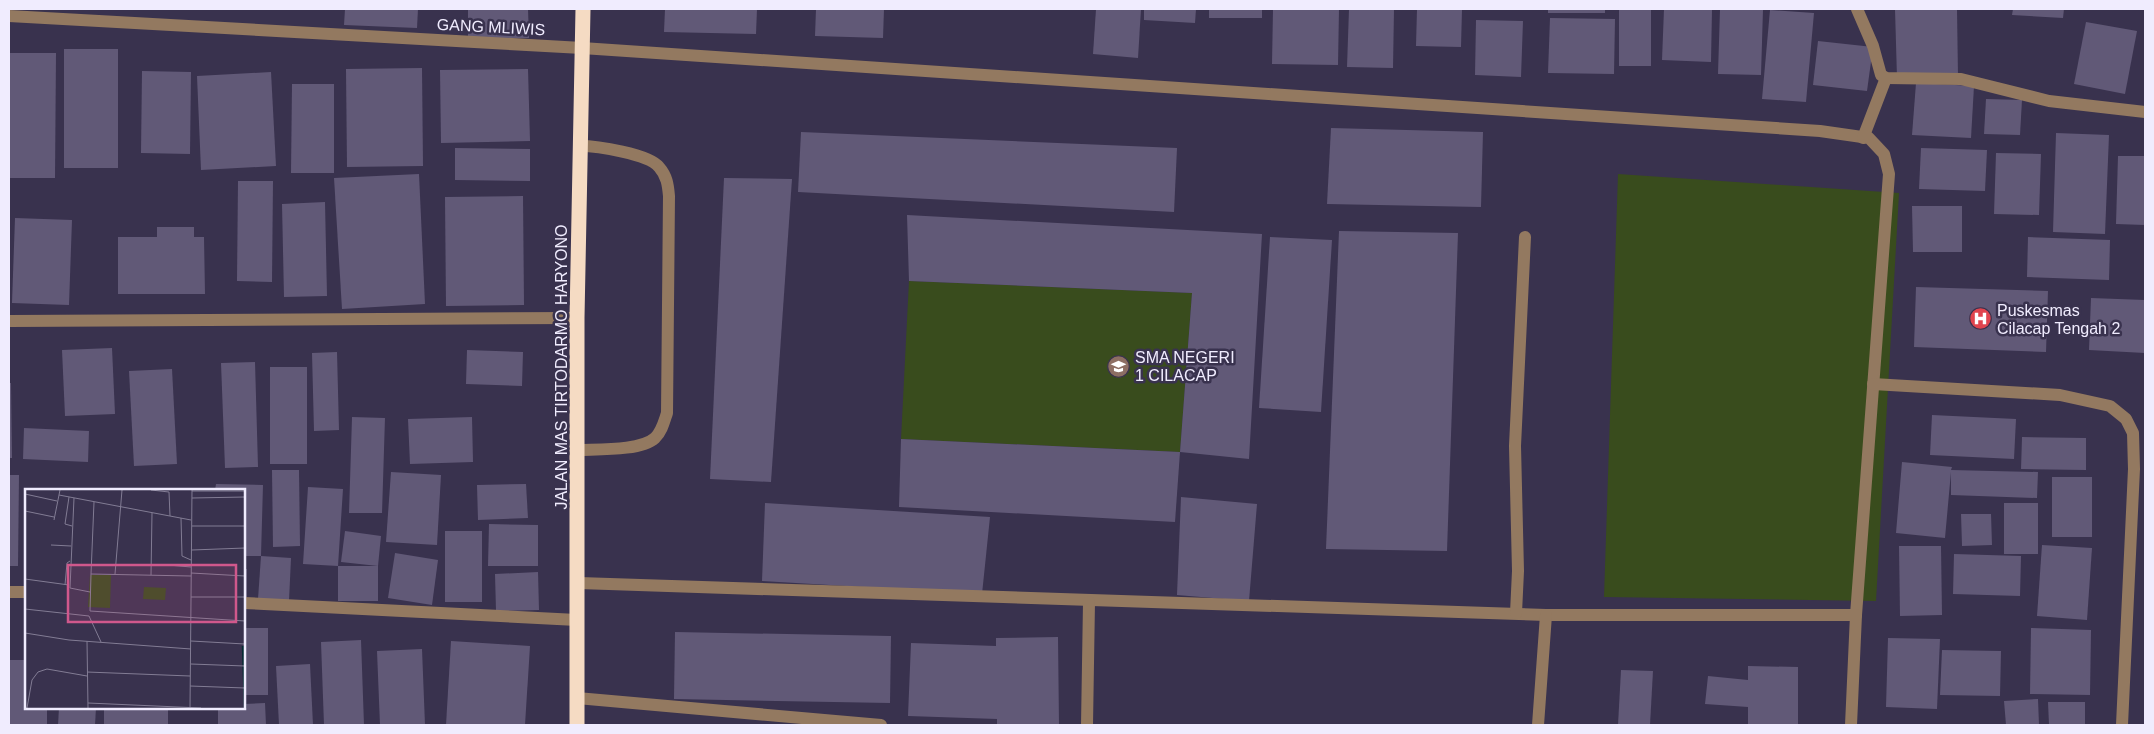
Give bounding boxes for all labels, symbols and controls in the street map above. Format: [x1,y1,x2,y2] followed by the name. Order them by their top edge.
[436,16,546,38] street label: GANG MLIWIS
[553,224,570,510] street label: JALAN MAS TIRTODARMO HARYONO
[1997,302,2120,337] place label: Puskesmas Cilacap Tengah 2
[1969,307,1993,331] hospital icon: Puskesmas Cilacap Tengah 2
[1135,349,1235,384] place label: SMA NEGERI 1 CILACAP
[1107,354,1131,378] school or university icon: SMA NEGERI 1 CILACAP
[25,489,245,709] inset map

